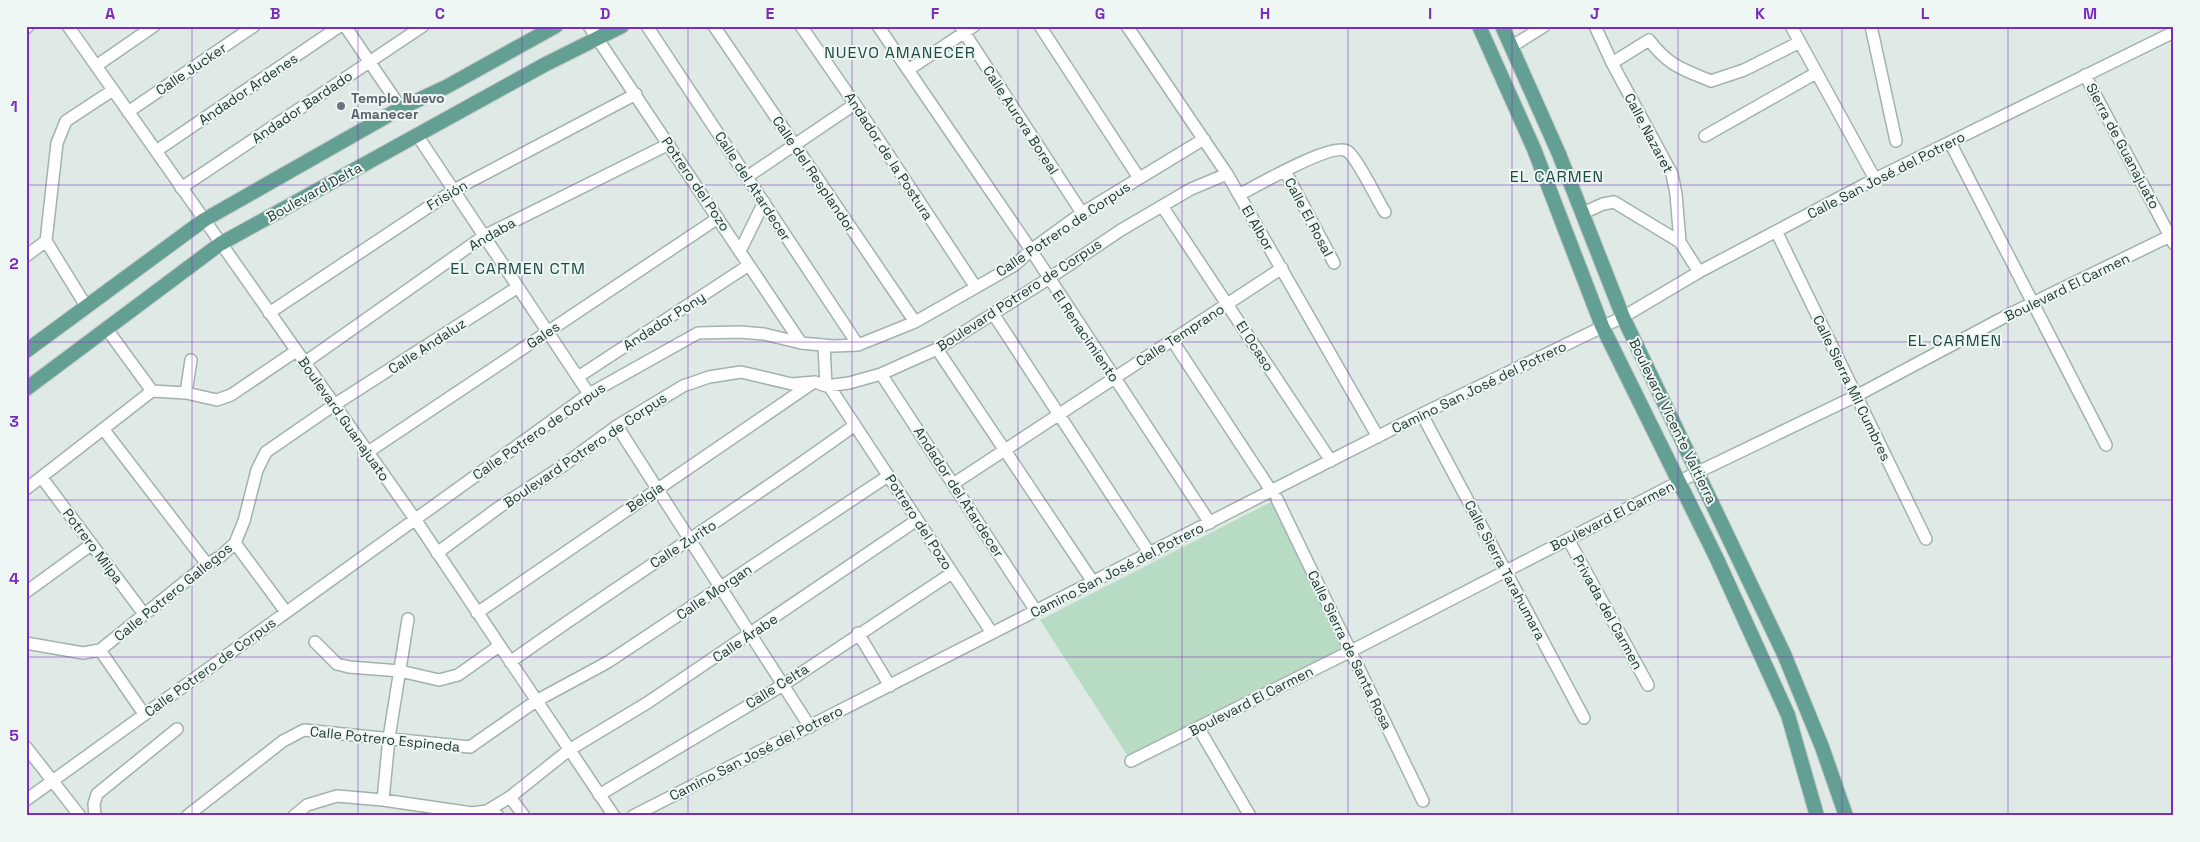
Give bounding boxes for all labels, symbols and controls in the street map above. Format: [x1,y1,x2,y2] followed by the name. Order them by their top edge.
[105,3,115,24] text: A
[270,3,280,24] text: B
[435,3,445,24] text: C
[600,3,610,24] text: D
[766,3,775,24] text: E
[931,3,940,24] text: F
[1095,3,1105,24] text: G
[1260,3,1270,24] text: H
[1428,3,1432,24] text: I
[1590,3,1600,24] text: J
[1755,3,1765,24] text: K
[1921,3,1930,24] text: L
[2083,3,2097,24] text: M
[152,39,230,99] street label: Calle Jucker
[824,42,976,63] district label: NUEVO AMANECER
[195,49,301,129] street label: Andador Ardenes
[979,62,1063,178] street label: Calle Aurora Boreal
[248,67,356,147] street label: Andador Bardado
[2082,80,2164,212] street label: Sierra de Guanajuato
[351,89,445,123] place label: Templo Nuevo Amanecer
[841,89,937,223] street label: Andador de la Postura
[1620,90,1678,176] street label: Calle Nazaret
[10,96,18,117] text: 1
[335,100,347,112] marker: Templo Nuevo Amanecer
[768,112,860,236] street label: Calle del Resplandor
[1804,127,1968,223] street label: Calle San José del Potrero
[711,128,795,244] street label: Calle del Atardecer
[658,133,734,235] street label: Potrero del Pozo
[263,158,365,226] street label: Boulevard Delta
[1510,166,1604,187] district label: EL CARMEN
[1281,174,1337,260] street label: Calle El Rosal
[423,176,471,214] street label: Frisión
[992,177,1134,281] street label: Calle Potrero de Corpus
[1238,202,1278,254] street label: El Albor
[465,213,519,255] street label: Andaba
[933,235,1105,355] street label: Boulevard Potrero de Corpus
[2001,249,2133,325] street label: Boulevard El Carmen
[9,253,19,274] text: 2
[450,258,586,279] district label: EL CARMEN CTM
[1049,287,1123,385] street label: El Renacimiento
[619,288,709,354] street label: Andador Pony
[1132,300,1228,370] street label: Calle Temprano
[1809,312,1895,464] street label: Calle Sierra Mil Cumbres
[385,314,469,378] street label: Calle Andaluz
[523,317,563,353] street label: Gales
[1232,317,1278,375] street label: El Ocaso
[1908,330,2002,351] district label: EL CARMEN
[1625,335,1721,507] street label: Boulevard Vicente Valtierra
[1389,337,1569,437] street label: Camino San José del Potrero
[294,353,394,485] street label: Boulevard Guanajuato
[469,378,609,484] street label: Calle Potrero de Corpus
[500,388,670,512] street label: Boulevard Potrero de Corpus
[9,411,19,432] text: 3
[910,423,1008,561] street label: Andador del Atardecer
[881,471,957,573] street label: Potrero del Pozo
[1547,477,1677,555] street label: Boulevard El Carmen
[623,478,667,516] street label: Belgia
[1460,497,1550,643] street label: Calle Sierra Tarahumara
[59,505,127,587] street label: Potrero Milpa
[646,516,720,572] street label: Calle Zurito
[1027,518,1207,622] street label: Camino San José del Potrero
[110,539,236,645] street label: Calle Potrero Gallegos
[1569,551,1647,673] street label: Privada del Carmen
[673,560,755,624] street label: Calle Morgan
[1304,567,1396,733] street label: Calle Sierra de Santa Rosa
[9,568,19,589] text: 4
[709,610,781,666] street label: Calle Árabe
[141,613,279,721] street label: Calle Potrero de Corpus
[742,660,812,712] street label: Calle Celta
[1186,662,1316,740] street label: Boulevard El Carmen
[666,701,846,805] street label: Camino San José del Potrero
[309,722,461,756] street label: Calle Potrero Espineda
[9,725,19,746] text: 5

